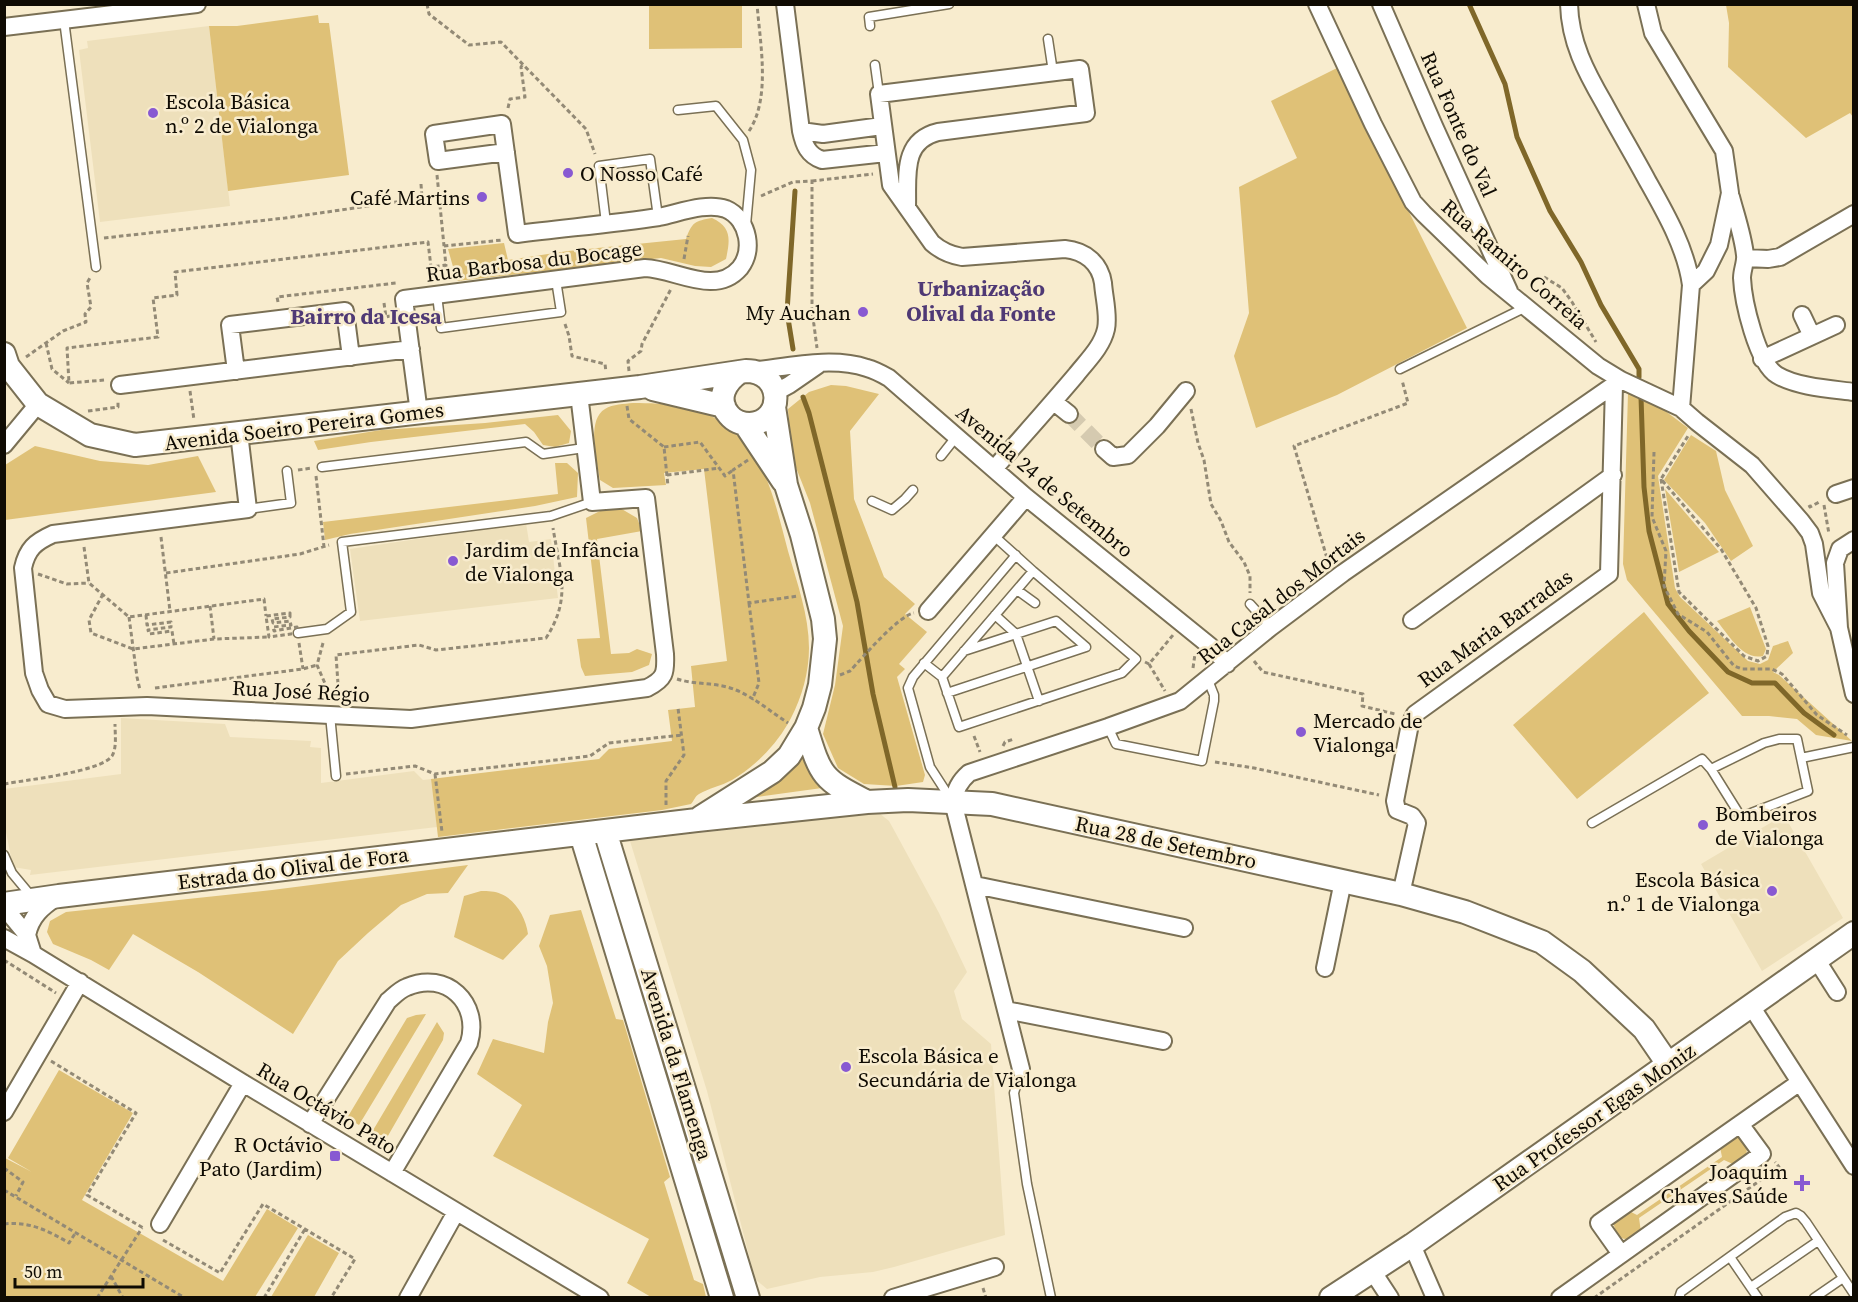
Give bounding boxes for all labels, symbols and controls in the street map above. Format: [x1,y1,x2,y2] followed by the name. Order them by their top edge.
[1414,47,1504,201] street label: Rua Fonte do Val
[165,87,319,140] place label: Escola Básica n.º 2 de Vialonga
[146,106,160,120] marker: Escola Básica n.º 2 de Vialonga
[580,159,703,188] place label: O Nosso Café
[561,166,575,180] marker: O Nosso Café
[350,183,470,212] place label: Café Martins
[475,190,489,204] marker: Café Martins
[1435,192,1595,336] street label: Rua Ramiro Correia
[424,233,644,289] street label: Rua Barbosa du Bocage
[906,273,1056,328] district label: Urbanização Olival da Fonte
[746,298,851,327] place label: My Auchan
[290,301,442,331] district label: Bairro da Icesa
[856,305,870,319] marker: My Auchan
[163,394,445,458] street label: Avenida Soeiro Pereira Gomes
[950,398,1140,564] street label: Avenida 24 de Setembro
[1191,521,1371,671] street label: Rua Casal dos Mortais
[464,535,640,588] place label: Jardim de Infância de Vialonga
[446,554,460,568] marker: Jardim de Infância de Vialonga
[1412,562,1578,694] street label: Rua Maria Barradas
[231,673,371,709] street label: Rua José Régio
[1313,706,1423,759] place label: Mercado de Vialonga
[1294,725,1308,739] marker: Mercado de Vialonga
[1715,799,1824,852] place label: Bombeiros de Vialonga
[1073,809,1259,875] street label: Rua 28 de Setembro
[1696,818,1710,832] marker: Bombeiros de Vialonga
[176,839,410,897] street label: Estrada do Olival de Fora
[1607,865,1760,918] place label: Escola Básica n.º 1 de Vialonga
[1765,884,1779,898] marker: Escola Básica n.º 1 de Vialonga
[634,964,720,1164] street label: Avenida da Flamenga
[1487,1036,1701,1198] street label: Rua Professor Egas Moniz
[858,1041,1077,1094] place label: Escola Básica e Secundária de Vialonga
[252,1055,402,1161] street label: Rua Octávio Pato
[839,1060,853,1074] marker: Escola Básica e Secundária de Vialonga
[199,1130,323,1183] place label: R Octávio Pato (Jardim)
[328,1149,342,1163] marker: R Octávio Pato (Jardim)
[1661,1157,1788,1210] place label: Joaquim Chaves Saúde
[1793,1174,1811,1192] marker: Joaquim Chaves Saúde
[15,1251,142,1289] scale bar
[24,1259,62,1284] text: 50 m

